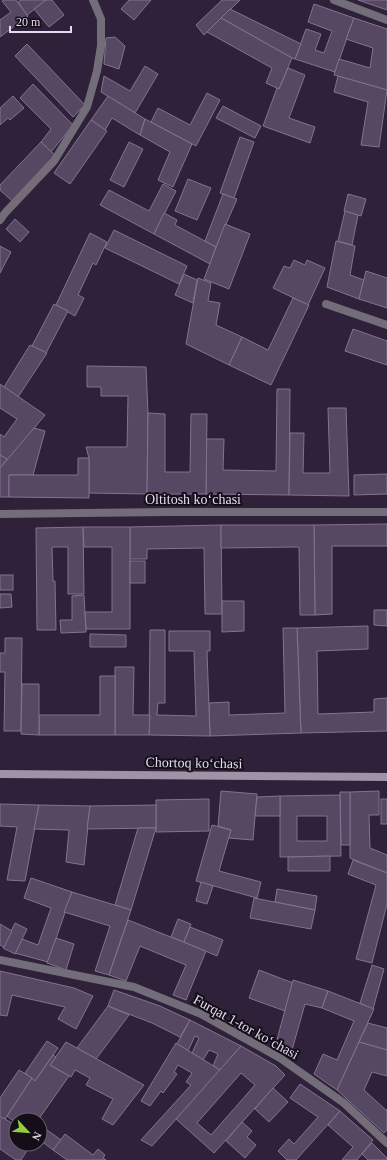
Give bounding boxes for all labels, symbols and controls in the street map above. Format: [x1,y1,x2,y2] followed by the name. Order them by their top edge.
[10,8,71,34] scale bar
[16,15,41,29] text: 20 m
[145,492,241,507] street label: Oltitosh koʻchasi
[145,755,243,771] street label: Chortoq koʻchasi
[191,992,301,1062] street label: Furqat 1-tor koʻchasi
[8,1112,48,1152] north arrow
[30,1130,44,1143] text: N

